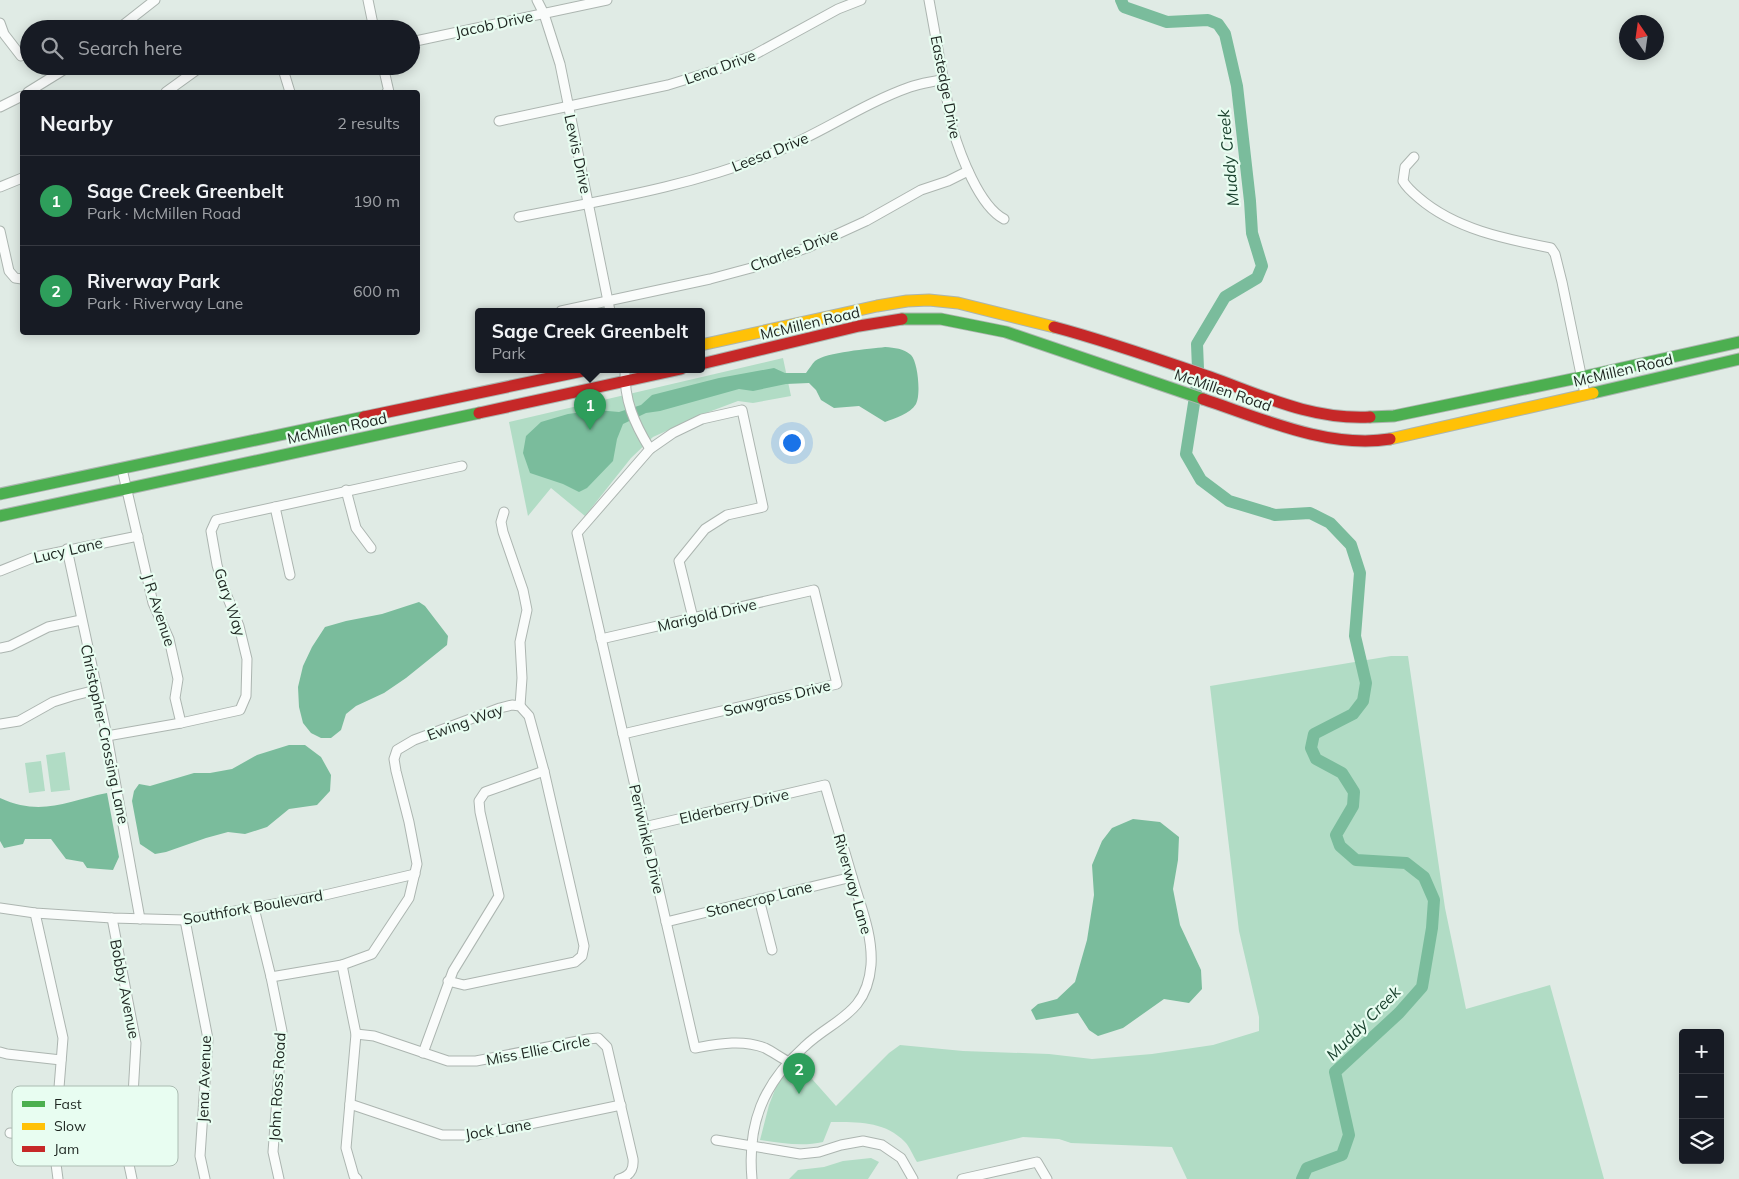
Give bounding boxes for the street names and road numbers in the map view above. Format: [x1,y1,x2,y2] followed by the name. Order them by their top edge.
[453,7,535,41] street label: Jacob Drive
[927,34,965,140] street label: Eastedge Drive
[682,45,758,89] street label: Lena Drive
[560,113,596,195] street label: Lewis Drive
[729,128,811,176] street label: Leesa Drive
[747,224,841,276] street label: Charles Drive
[758,302,862,344] street label: McMillen Road
[1571,349,1675,391] street label: McMillen Road
[1172,364,1274,416] street label: McMillen Road
[285,408,389,448] street label: McMillen Road
[32,533,104,567] street label: Lucy Lane
[210,566,250,638] street label: Gary Way
[138,571,180,649] street label: J R Avenue
[656,594,758,636] street label: Marigold Drive
[77,643,133,825] street label: Christopher Crossing Lane
[722,676,832,720] street label: Sawgrass Drive
[424,699,506,745] street label: Ewing Way
[625,782,669,896] street label: Periwinkle Drive
[677,784,791,828] street label: Elderberry Drive
[830,832,876,936] street label: Riverway Lane
[704,877,814,921] street label: Stonecrop Lane
[182,885,324,929] street label: Southfork Boulevard
[106,938,144,1040] street label: Bobby Avenue
[485,1031,591,1069] street label: Miss Ellie Circle
[265,1032,289,1142] street label: John Ross Road
[193,1035,215,1123] street label: Jena Avenue
[464,1114,532,1144] street label: Jock Lane

